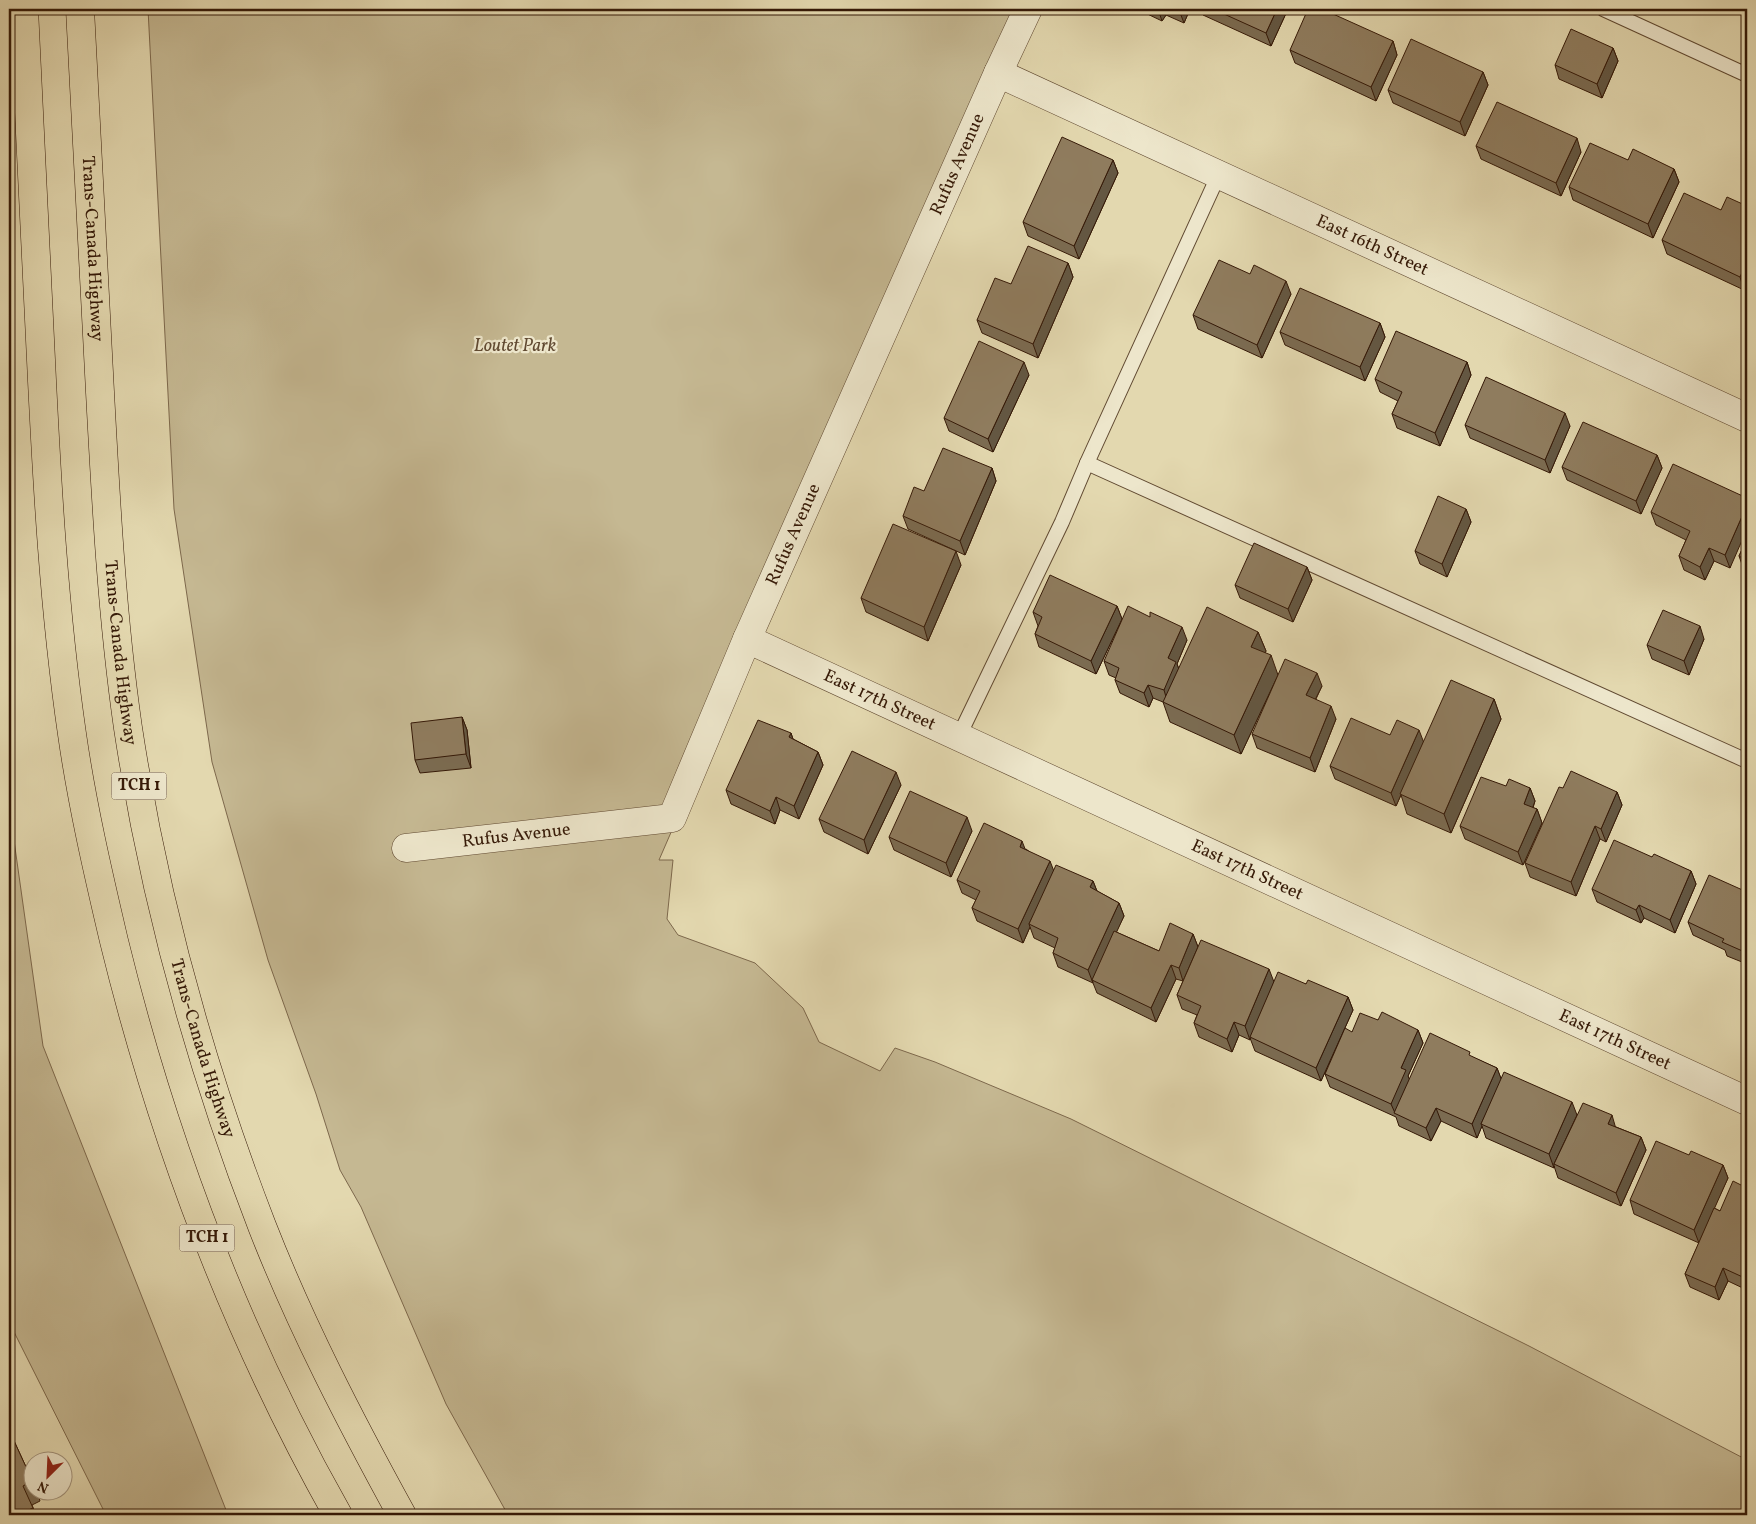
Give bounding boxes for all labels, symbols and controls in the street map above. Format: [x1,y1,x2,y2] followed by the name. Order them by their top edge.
[924,109,991,219] street label: Rufus Avenue
[75,155,110,342] street label: Trans-Canada Highway
[1312,209,1433,282] street label: East 16th Street
[474,334,556,359] park label: Loutet Park
[760,480,827,589] street label: Rufus Avenue
[98,559,143,747] street label: Trans-Canada Highway
[819,663,940,737] street label: East 17th Street
[112,772,166,799] road number: TCH 1
[461,817,572,854] street label: Rufus Avenue
[1187,833,1307,907] street label: East 17th Street
[164,956,241,1142] street label: Trans-Canada Highway
[1555,1003,1675,1077] street label: East 17th Street
[180,1224,234,1252] road number: TCH 1
[22,1452,72,1502] north arrow
[35,1476,52,1497] text: N

